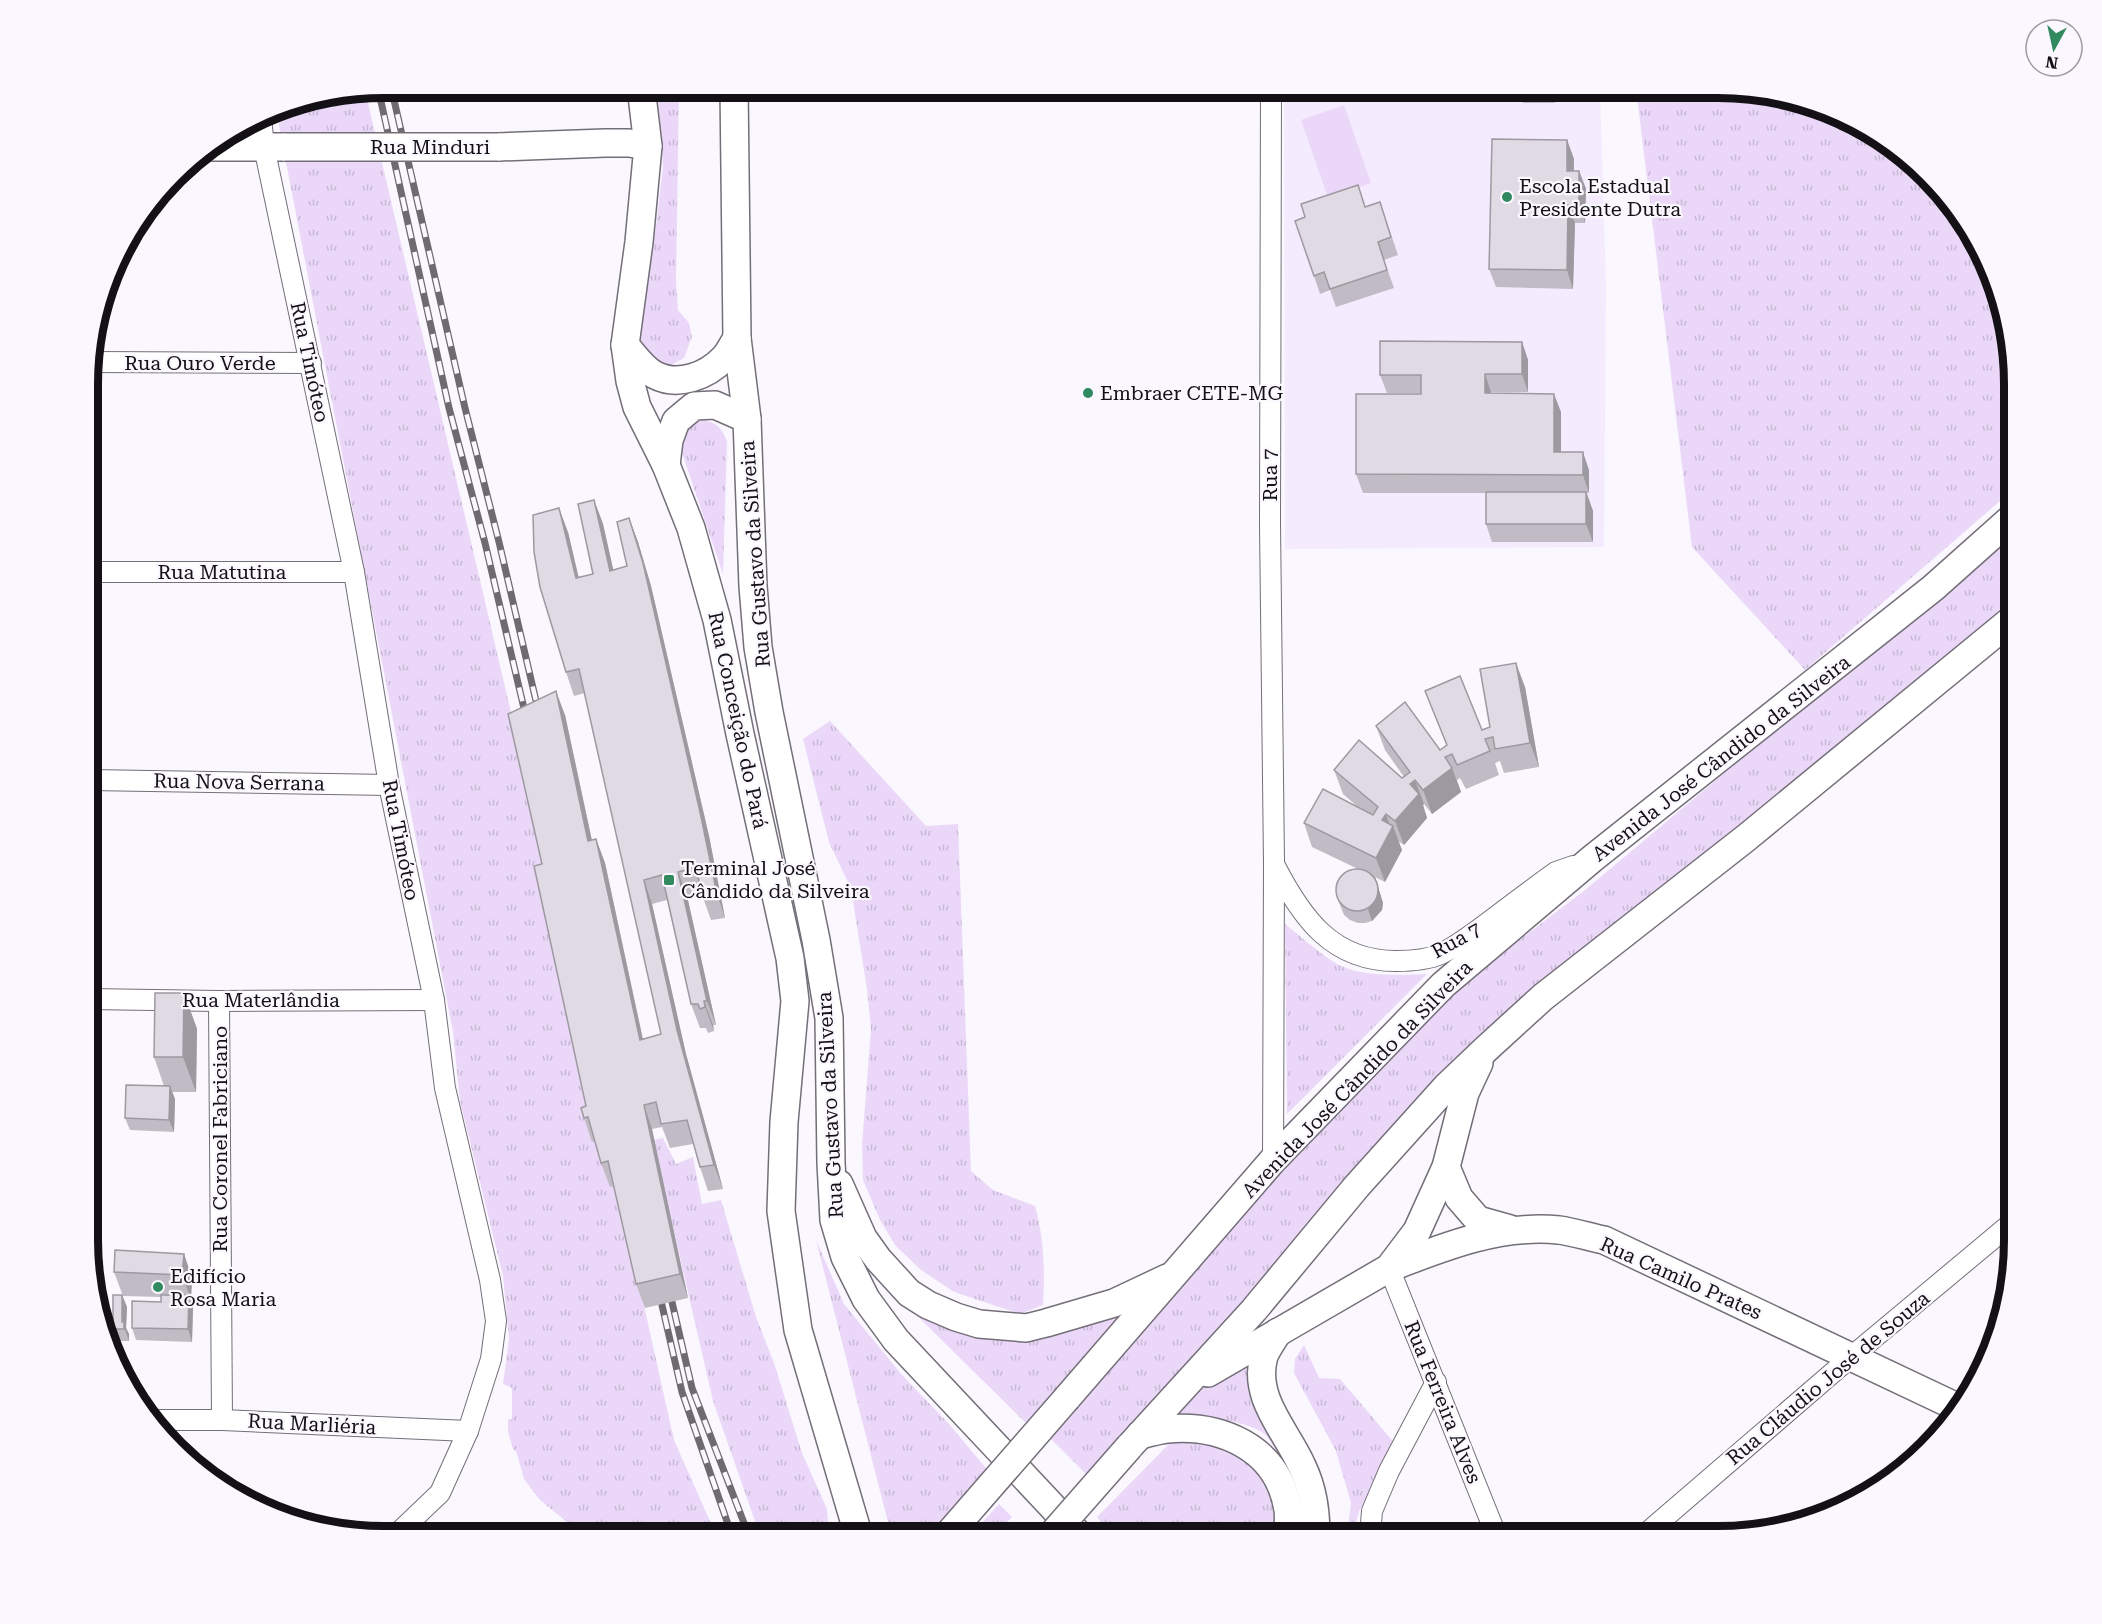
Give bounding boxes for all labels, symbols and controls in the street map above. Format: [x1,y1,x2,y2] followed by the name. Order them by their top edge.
[2024,18,2084,78] north arrow
[2045,52,2059,73] text: N
[370,135,490,159] street label: Rua Minduri
[1519,174,1681,221] place label: Escola Estadual Presidente Dutra
[1500,190,1514,204] marker: Escola Estadual Presidente Dutra
[285,299,335,425] street label: Rua Timóteo
[124,351,276,375] street label: Rua Ouro Verde
[1100,381,1283,405] place label: Embraer CETE-MG
[1081,386,1095,400] marker: Embraer CETE-MG
[735,440,775,668] street label: Rua Gustavo da Silveira
[1258,448,1282,502] street label: Rua 7
[158,560,287,584] street label: Rua Matutina
[703,609,773,831] street label: Rua Conceição do Pará
[1587,650,1855,866] street label: Avenida José Cândido da Silveira
[153,769,325,795] street label: Rua Nova Serrana
[378,777,424,903] street label: Rua Timóteo
[681,856,870,903] place label: Terminal José Cândido da Silveira
[662,873,676,887] marker: Terminal José Cândido da Silveira
[1427,917,1485,963] street label: Rua 7
[1237,955,1477,1203] street label: Avenida José Cândido da Silveira
[182,988,340,1012] street label: Rua Materlândia
[812,991,848,1219] street label: Rua Gustavo da Silveira
[208,1026,232,1252] street label: Rua Coronel Fabriciano
[1596,1232,1766,1324] street label: Rua Camilo Prates
[170,1264,276,1311] place label: Edifício Rosa Maria
[151,1280,165,1294] marker: Edifício Rosa Maria
[1722,1286,1934,1470] street label: Rua Cláudio José de Souza
[1399,1317,1487,1487] street label: Rua Ferreira Alves
[247,1409,377,1439] street label: Rua Marliéria

